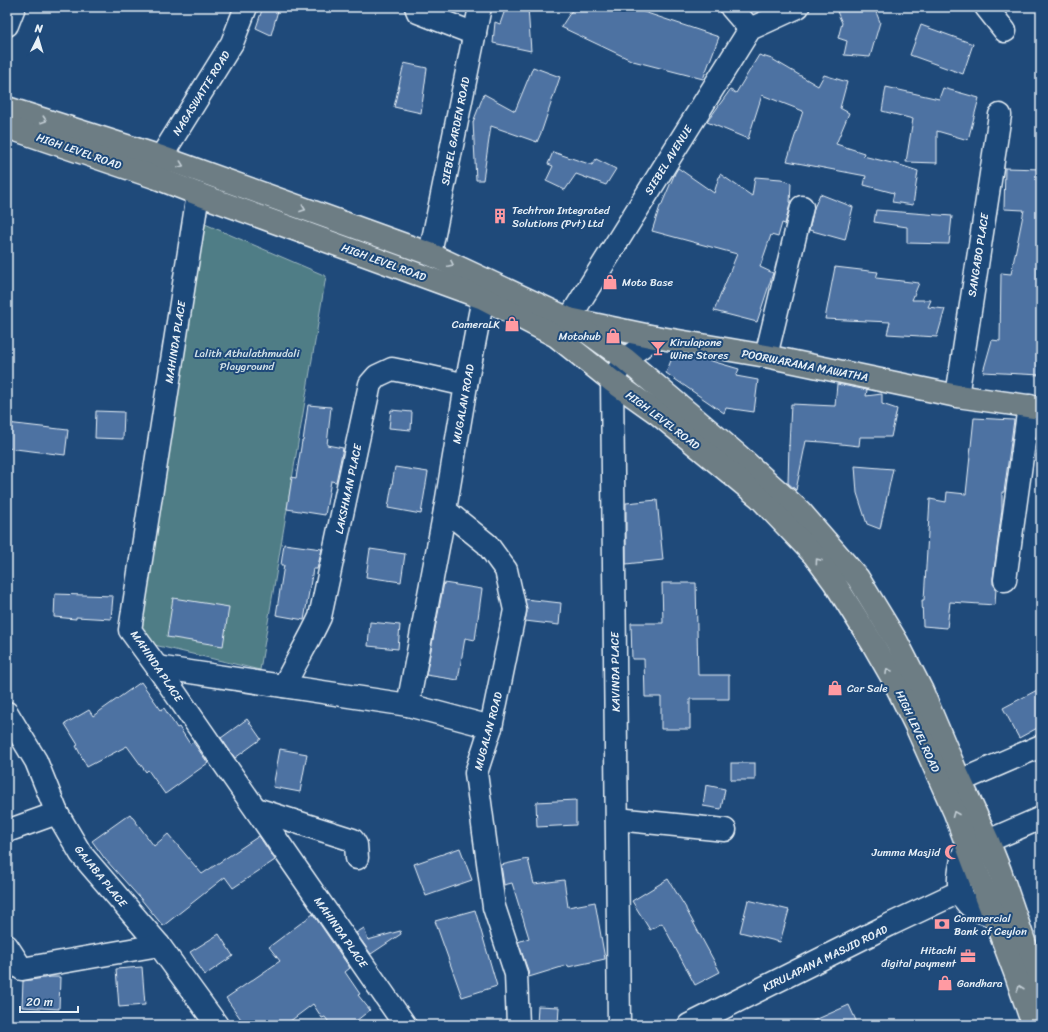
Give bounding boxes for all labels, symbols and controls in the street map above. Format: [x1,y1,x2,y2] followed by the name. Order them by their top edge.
[18,18,58,58] north arrow
[33,19,44,38] text: N
[168,47,235,140] street label: NAGASWATTE ROAD
[436,75,475,187] street label: SIEBEL GARDEN ROAD
[40,115,47,124] one-way arrow
[639,121,698,199] street label: SIEBEL AVENUE
[34,128,124,175] street label: HIGH LEVEL ROAD
[177,160,184,168] one-way arrow
[512,201,611,233] place label: Techtron Integrated Solutions (Pvt) Ltd
[300,204,307,212] one-way arrow
[491,207,509,225] building icon: Techtron Integrated Solutions (Pvt) Ltd
[963,211,995,298] street label: SANGABO PLACE
[339,238,429,287] street label: HIGH LEVEL ROAD
[447,259,455,267] one-way arrow
[601,273,619,291] shop icon: Moto Base
[622,273,673,292] place label: Moto Base
[160,299,192,385] street label: MAHINDA PLACE
[452,315,500,334] place label: CameraLK
[503,315,521,333] shop icon: CameraLK
[559,327,601,346] place label: Motohub
[604,327,622,345] shop icon: Motohub
[670,333,729,365] place label: Kirulapone Wine Stores
[649,339,667,357] bar icon: Kirulapone Wine Stores
[195,344,300,376] park label: Lalith Athulathmudali Playground
[740,344,870,387] street label: POORWARAMA MAWATHA
[447,362,480,445] street label: MUGALAN ROAD
[621,386,704,455] street label: HIGH LEVEL ROAD
[330,442,367,536] street label: LAKSHMAN PLACE
[816,559,823,566] one-way arrow
[125,626,188,707] street label: MAHINDA PLACE
[605,631,626,712] street label: KAVINDA PLACE
[886,668,893,675] one-way arrow
[826,679,844,697] shop icon: Car Sale
[847,679,888,698] place label: Car Sale
[890,687,945,776] street label: HIGH LEVEL ROAD
[469,689,508,772] street label: MUGALAN ROAD
[952,811,960,819] one-way arrow
[70,841,132,912] street label: GAJABA PLACE
[871,843,941,862] place label: Jumma Masjid
[943,843,961,861] mosque icon: Jumma Masjid
[309,893,373,973] street label: MAHINDA PLACE
[954,909,1027,941] place label: Commercial Bank of Ceylon
[933,915,951,933] bank icon: Commercial Bank of Ceylon
[759,920,891,997] street label: KIRULAPANA MASJID ROAD
[881,941,957,973] place label: Hitachi digital payment
[959,947,977,965] office icon: Hitachi digital payment
[936,974,954,992] shop icon: Gandhara
[957,974,1003,993] place label: Gandhara
[1017,985,1025,992] one-way arrow
[20,988,78,1014] scale bar
[26,991,53,1013] text: 20 m

